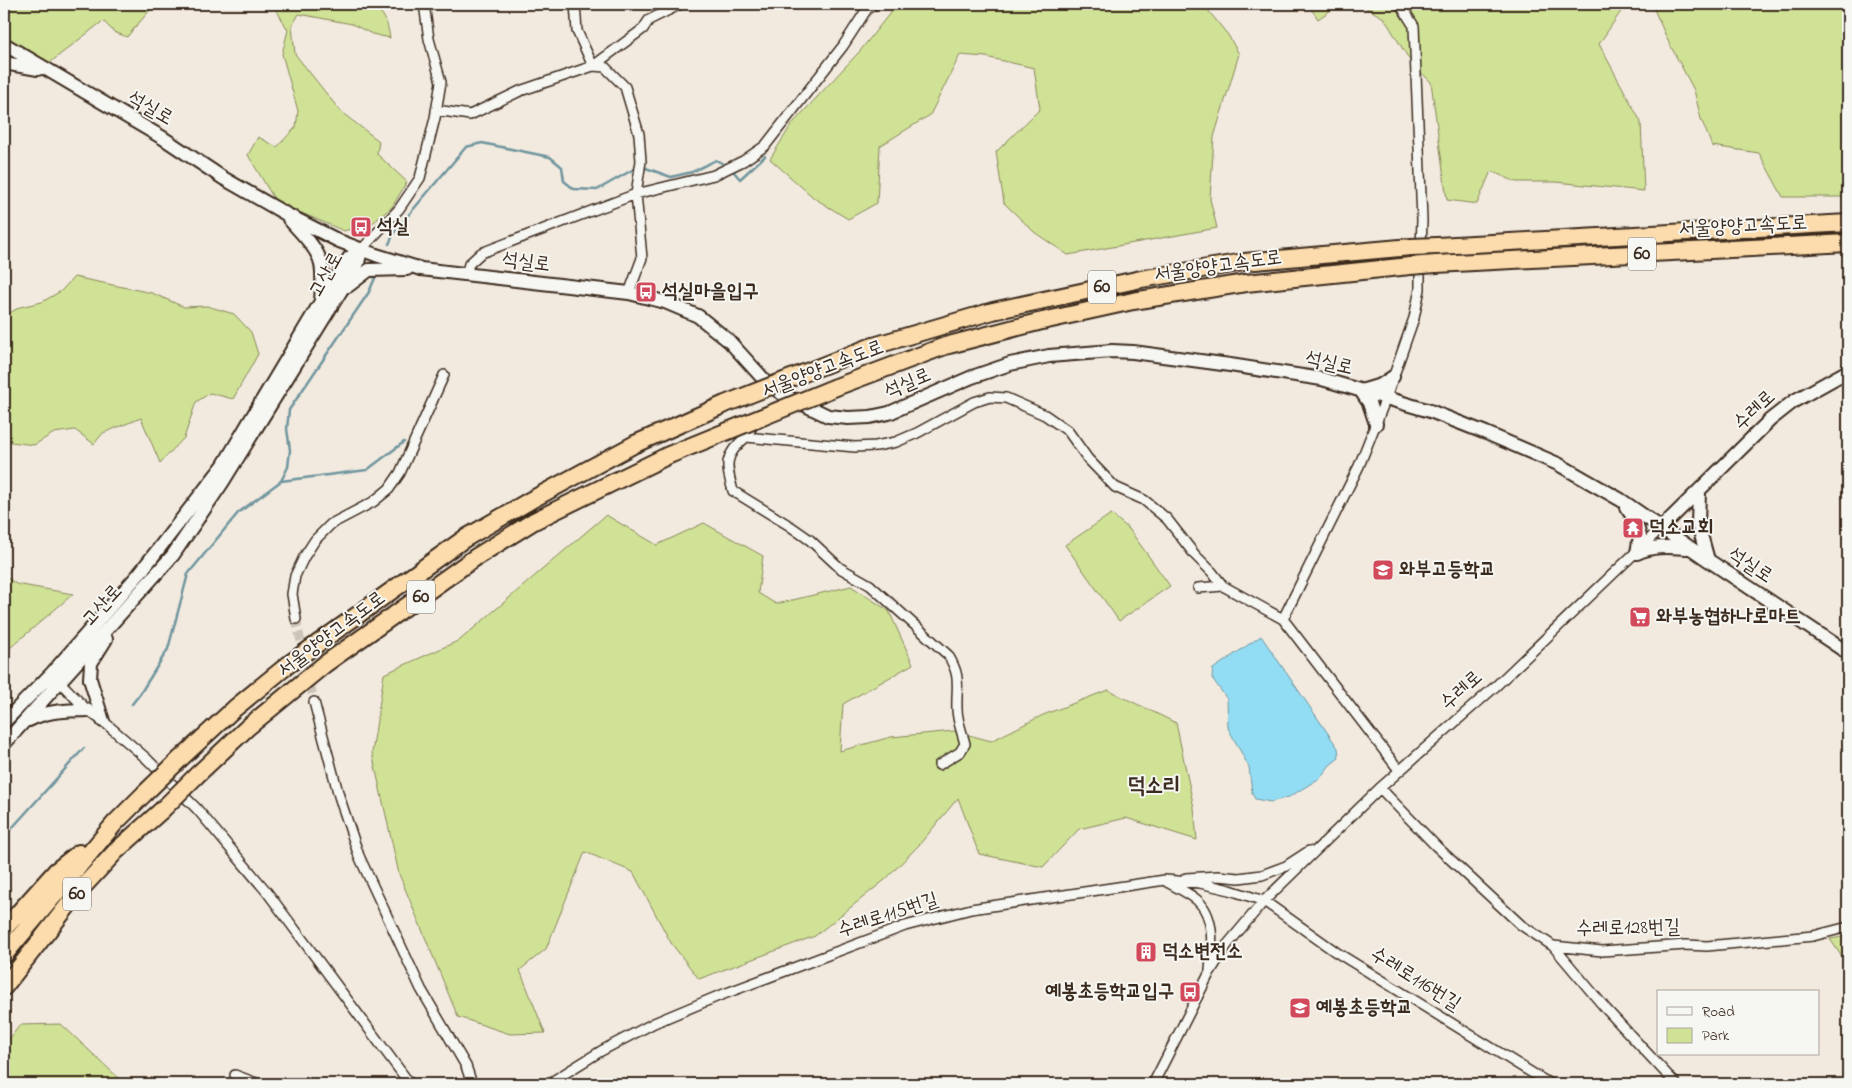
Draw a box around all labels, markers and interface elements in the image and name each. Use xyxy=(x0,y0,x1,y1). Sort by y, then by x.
street label: 석실로 xyxy=(122,84,178,134)
street label: 서울양양고속도로 xyxy=(1678,209,1808,245)
place label: 석실 xyxy=(376,213,410,242)
bus stop icon: 석실 xyxy=(349,215,373,239)
road number: 60 xyxy=(1628,238,1656,270)
street label: 서울양양고속도로 xyxy=(1152,244,1284,290)
street label: 석실로 xyxy=(500,246,552,280)
street label: 고산로 xyxy=(303,247,351,303)
road number: 60 xyxy=(1088,270,1116,304)
place label: 석실마을입구 xyxy=(661,278,759,307)
bus stop icon: 석실마을입구 xyxy=(634,280,658,304)
street label: 서울양양고속도로 xyxy=(758,333,888,407)
street label: 석실로 xyxy=(1302,344,1356,384)
street label: 석실로 xyxy=(880,361,936,407)
street label: 수레로 xyxy=(1727,384,1783,438)
place label: 덕소교회 xyxy=(1649,514,1713,543)
temple icon: 덕소교회 xyxy=(1621,516,1645,540)
street label: 석실로 xyxy=(1722,541,1778,591)
place label: 와부고등학교 xyxy=(1399,556,1496,585)
school or university icon: 와부고등학교 xyxy=(1371,558,1395,582)
street label: 고산로 xyxy=(76,578,130,634)
road number: 60 xyxy=(407,580,435,614)
street label: 서울양양고속도로 xyxy=(272,585,392,685)
place label: 와부농협하나로마트 xyxy=(1656,603,1801,632)
supermarket icon: 와부농협하나로마트 xyxy=(1628,605,1652,629)
street label: 수레로 xyxy=(1434,664,1490,718)
district label: 덕소리 xyxy=(1127,771,1181,803)
road number: 60 xyxy=(63,878,91,911)
street label: 수레로115번길 xyxy=(834,886,942,946)
street label: 수레로128번길 xyxy=(1576,914,1680,944)
place label: 덕소변전소 xyxy=(1162,938,1242,967)
building icon: 덕소변전소 xyxy=(1134,940,1158,964)
street label: 수레로116번길 xyxy=(1364,941,1466,1019)
place label: 예봉초등학교입구 xyxy=(1045,978,1174,1007)
bus stop icon: 예봉초등학교입구 xyxy=(1178,980,1202,1004)
legend xyxy=(1657,990,1820,1056)
place label: 예봉초등학교 xyxy=(1316,994,1413,1023)
school or university icon: 예봉초등학교 xyxy=(1288,996,1312,1020)
text: Road xyxy=(1702,1001,1735,1023)
text: Park xyxy=(1702,1025,1730,1047)

